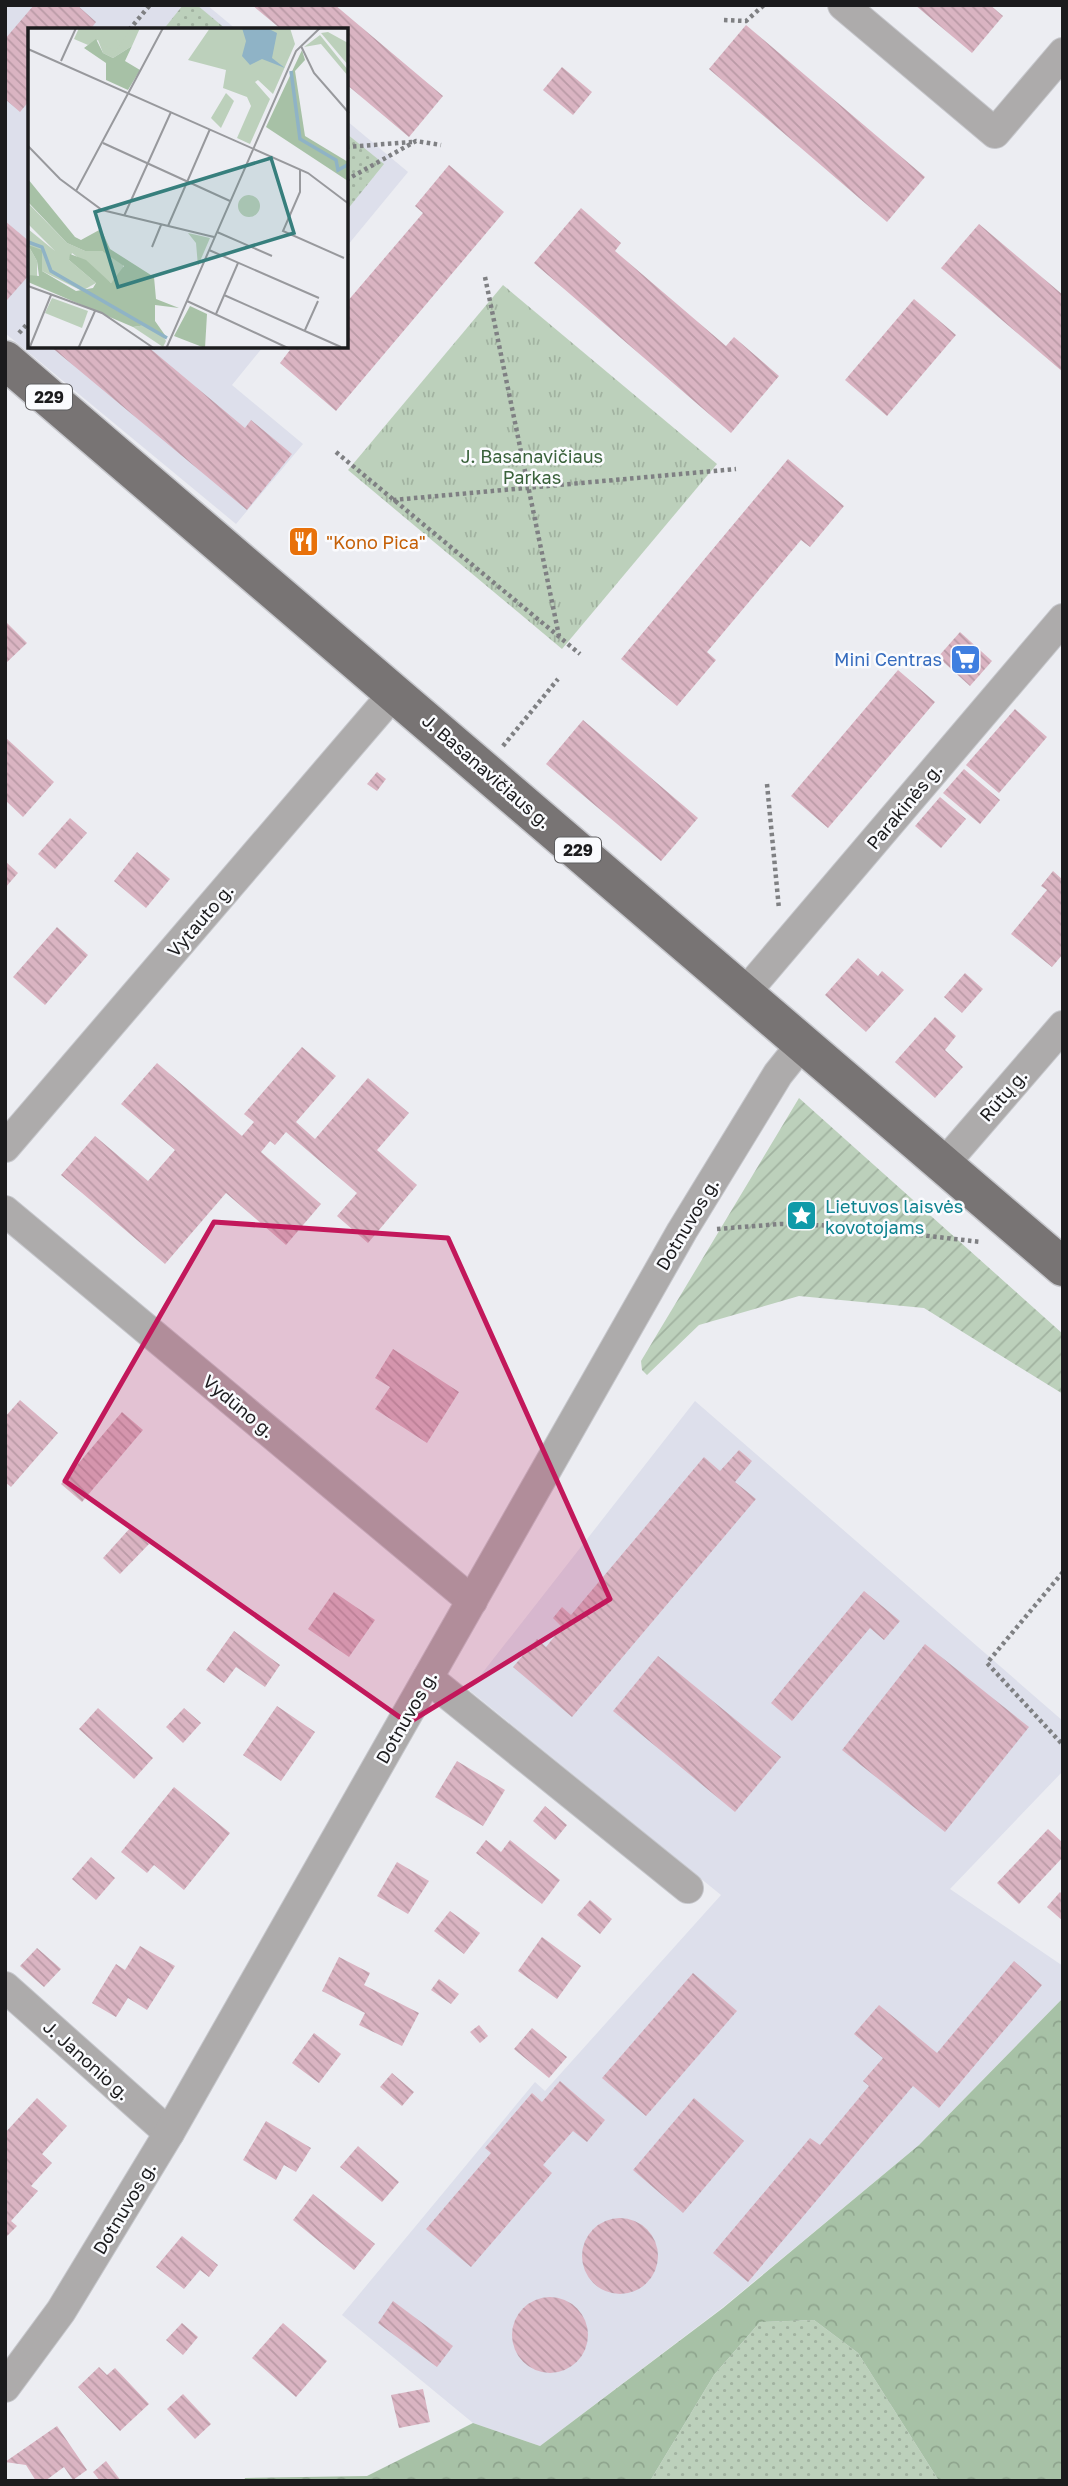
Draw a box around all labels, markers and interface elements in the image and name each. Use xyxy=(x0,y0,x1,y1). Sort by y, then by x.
inset map xyxy=(28,28,348,348)
road number: 229 xyxy=(26,384,72,410)
park label: J. Basanavičiaus Parkas xyxy=(461,445,603,488)
restaurant icon: "Kono Pica" xyxy=(286,525,320,559)
place label: "Kono Pica" xyxy=(326,531,426,553)
supermarket icon: Mini Centras xyxy=(948,642,982,676)
place label: Mini Centras xyxy=(834,648,942,670)
street label: J. Basanavičiaus g. xyxy=(418,709,556,833)
street label: Parakinės g. xyxy=(862,758,946,854)
road number: 229 xyxy=(555,838,601,862)
street label: Vytauto g. xyxy=(162,879,238,961)
street label: Rūtų g. xyxy=(974,1064,1032,1126)
street label: Dotnuvos g. xyxy=(651,1174,723,1274)
place label: Lietuvos laisvės kovotojams xyxy=(825,1195,963,1238)
place icon: Lietuvos laisvės kovotojams xyxy=(785,1199,819,1233)
street label: Vydūno g. xyxy=(199,1370,279,1442)
street label: Dotnuvos g. xyxy=(371,1667,441,1767)
street label: J. Janonio g. xyxy=(39,2015,135,2105)
street label: Dotnuvos g. xyxy=(88,2158,160,2258)

